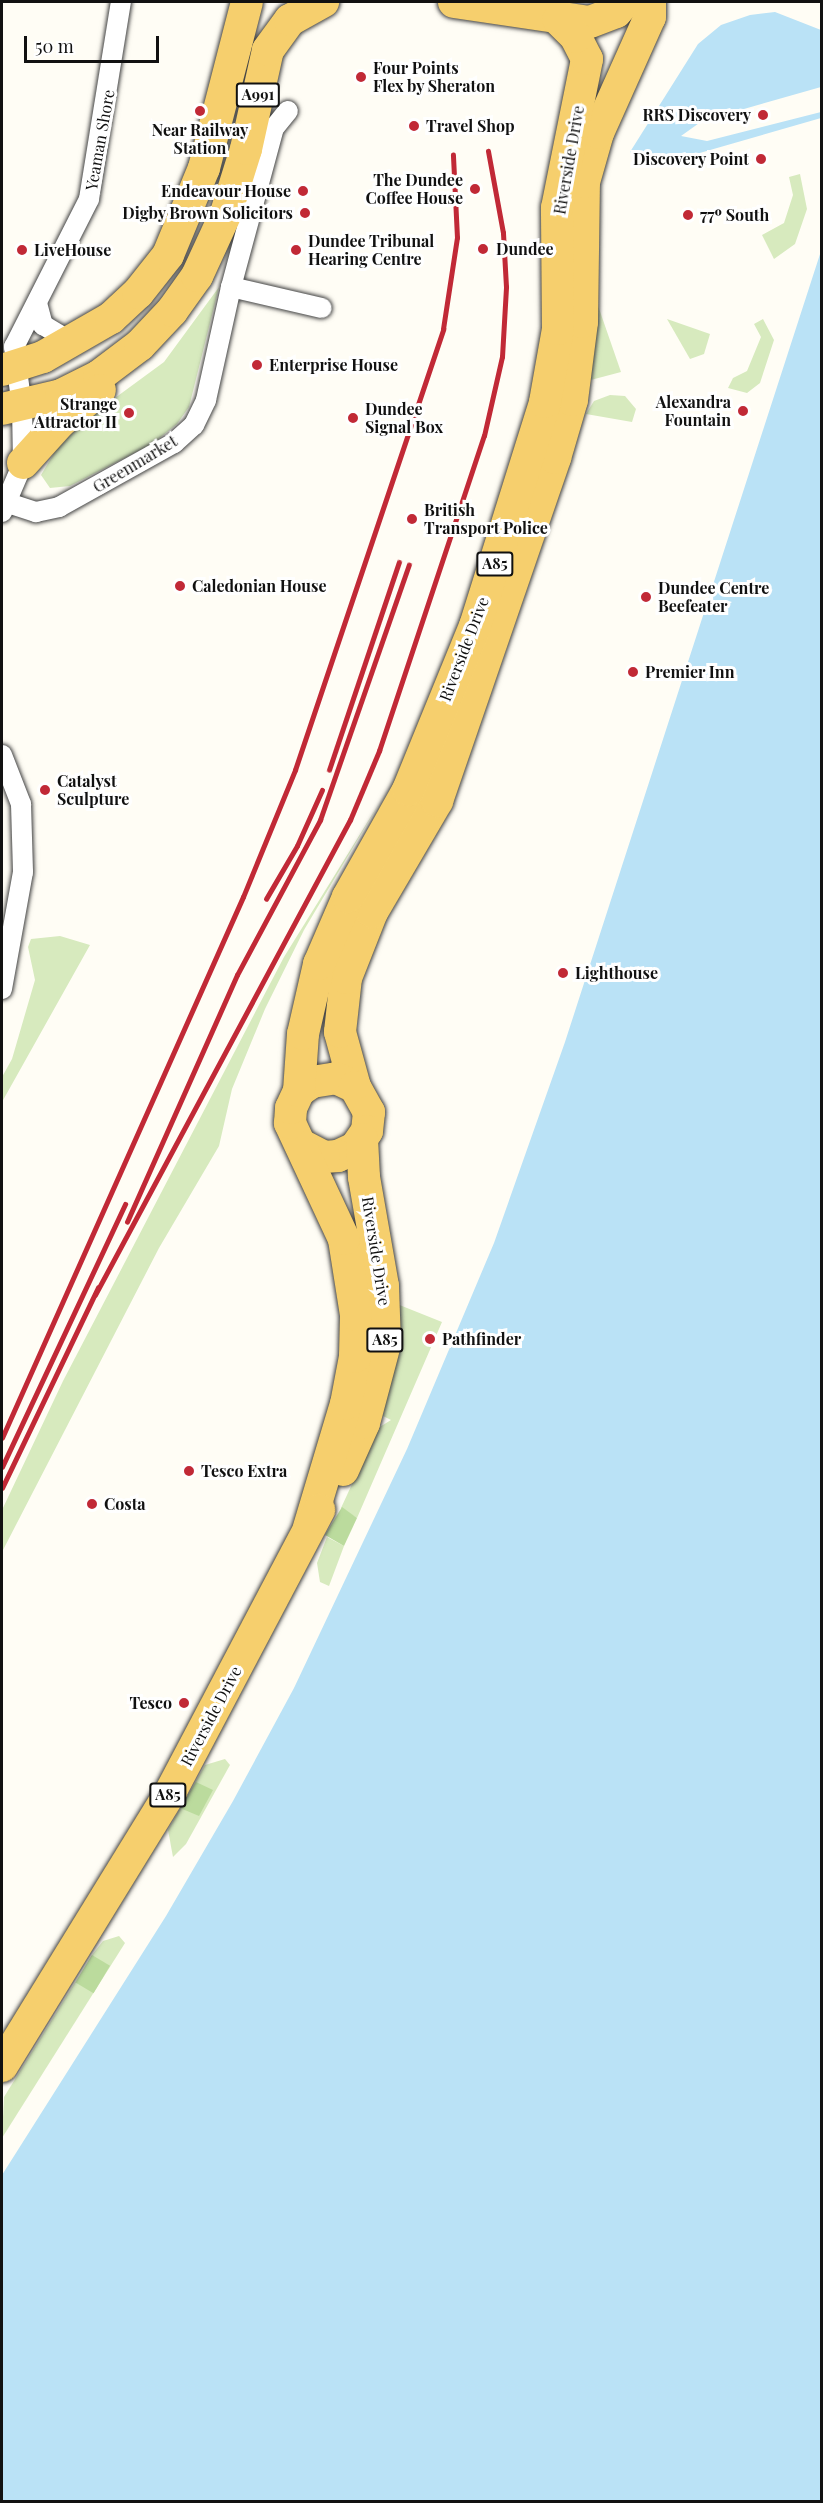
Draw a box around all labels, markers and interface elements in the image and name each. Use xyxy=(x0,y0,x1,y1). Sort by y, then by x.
scale bar xyxy=(27,24,162,62)
text: 50 m xyxy=(35,34,74,58)
place label: Four Points Flex by Sheraton xyxy=(373,58,496,96)
marker: Four Points Flex by Sheraton xyxy=(354,70,368,84)
road number: A991 xyxy=(236,83,280,107)
street label: Yeaman Shore xyxy=(82,88,118,192)
marker: Near Railway Station xyxy=(193,104,207,118)
street label: Riverside Drive xyxy=(550,104,588,216)
place label: RRS Discovery xyxy=(643,105,751,125)
marker: RRS Discovery xyxy=(756,108,770,122)
place label: Travel Shop xyxy=(426,116,515,136)
marker: Travel Shop xyxy=(407,119,421,133)
place label: Near Railway Station xyxy=(151,120,249,158)
place label: Discovery Point xyxy=(632,149,749,169)
marker: Discovery Point xyxy=(754,152,768,166)
place label: The Dundee Coffee House xyxy=(366,170,463,208)
place label: Endeavour House xyxy=(161,181,291,201)
marker: The Dundee Coffee House xyxy=(468,182,482,196)
marker: Endeavour House xyxy=(296,184,310,198)
place label: Digby Brown Solicitors xyxy=(122,203,293,223)
place label: 77º South xyxy=(700,205,769,225)
marker: Digby Brown Solicitors xyxy=(298,206,312,220)
marker: 77º South xyxy=(681,208,695,222)
place label: Dundee Tribunal Hearing Centre xyxy=(308,231,435,269)
place label: Dundee xyxy=(496,239,554,259)
place label: LiveHouse xyxy=(34,240,111,260)
marker: Dundee xyxy=(474,240,492,258)
marker: LiveHouse xyxy=(15,243,29,257)
marker: Dundee Tribunal Hearing Centre xyxy=(289,243,303,257)
place label: Enterprise House xyxy=(269,355,398,375)
marker: Enterprise House xyxy=(250,358,264,372)
place label: Alexandra Fountain xyxy=(656,392,731,430)
place label: Strange Attractor II xyxy=(34,394,117,432)
place label: Dundee Signal Box xyxy=(365,399,443,437)
marker: Alexandra Fountain xyxy=(736,404,750,418)
marker: Strange Attractor II xyxy=(122,406,136,420)
marker: Dundee Signal Box xyxy=(346,411,360,425)
street label: Greenmarket xyxy=(89,431,181,497)
place label: British Transport Police xyxy=(424,500,548,538)
marker: British Transport Police xyxy=(405,512,419,526)
road number: A85 xyxy=(476,552,514,576)
place label: Caledonian House xyxy=(192,576,326,596)
place label: Dundee Centre Beefeater xyxy=(658,578,769,616)
marker: Caledonian House xyxy=(173,579,187,593)
marker: Dundee Centre Beefeater xyxy=(639,590,653,604)
street label: Riverside Drive xyxy=(435,594,493,704)
place label: Premier Inn xyxy=(645,662,735,682)
marker: Premier Inn xyxy=(626,665,640,679)
place label: Catalyst Sculpture xyxy=(57,771,129,809)
marker: Catalyst Sculpture xyxy=(38,783,52,797)
place label: Lighthouse xyxy=(575,963,658,983)
marker: Lighthouse xyxy=(556,966,570,980)
street label: Riverside Drive xyxy=(358,1195,394,1307)
road number: A85 xyxy=(366,1328,404,1352)
place label: Pathfinder xyxy=(442,1329,521,1349)
marker: Pathfinder xyxy=(423,1332,437,1346)
place label: Tesco Extra xyxy=(201,1461,287,1481)
marker: Tesco Extra xyxy=(182,1464,196,1478)
place label: Costa xyxy=(104,1494,146,1514)
marker: Costa xyxy=(85,1497,99,1511)
street label: Riverside Drive xyxy=(177,1663,245,1769)
place label: Tesco xyxy=(130,1693,172,1713)
marker: Tesco xyxy=(177,1696,191,1710)
road number: A85 xyxy=(148,1783,188,1807)

